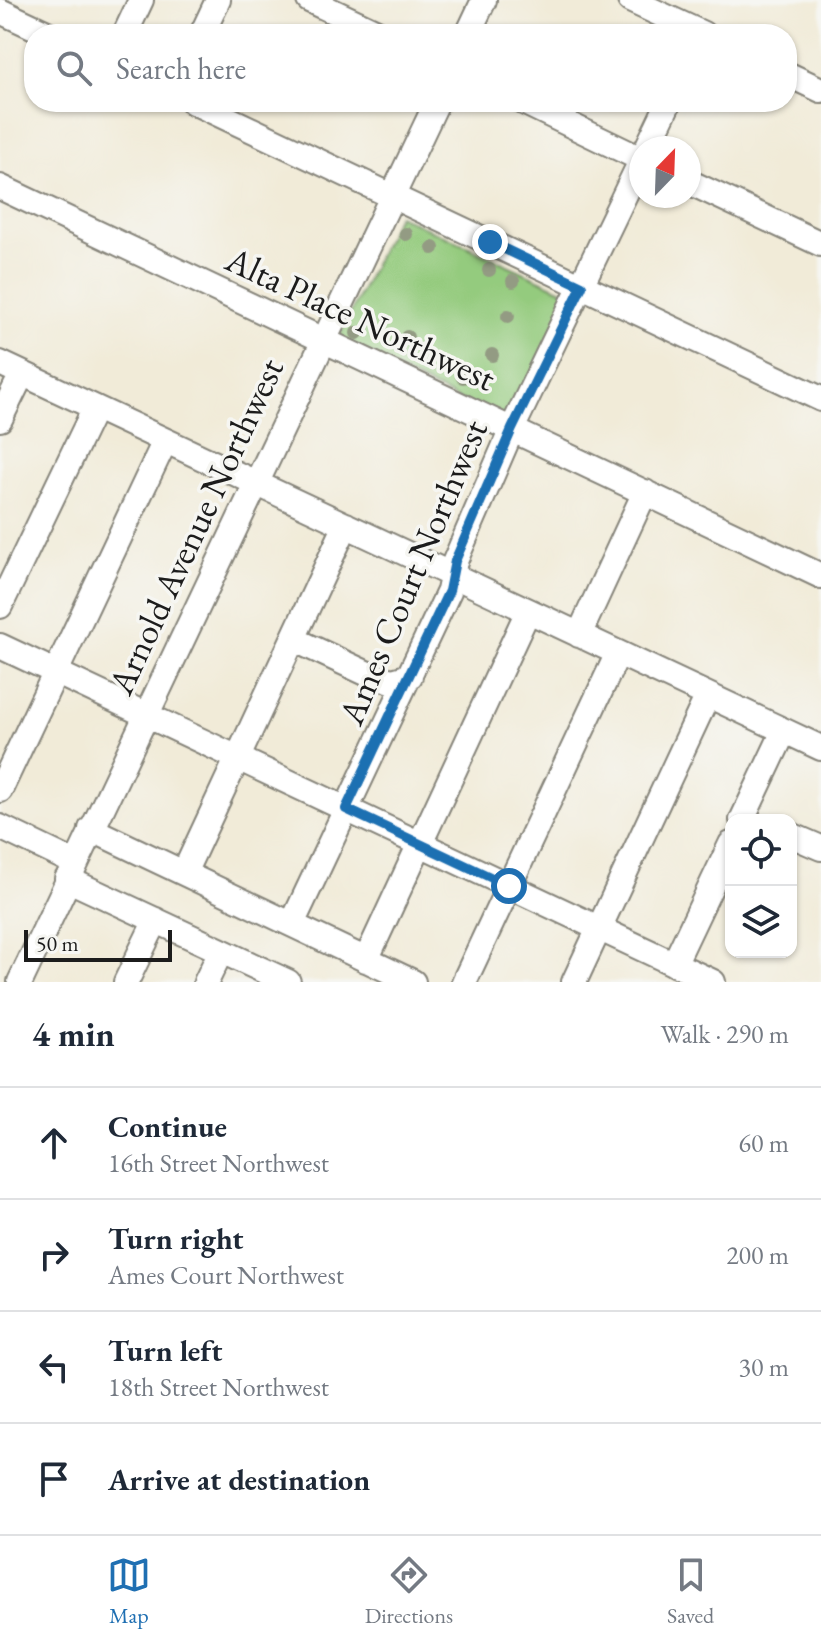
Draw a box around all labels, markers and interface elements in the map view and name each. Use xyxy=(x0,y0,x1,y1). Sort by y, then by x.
search box xyxy=(24,24,797,112)
icon: search xyxy=(52,46,96,90)
text: Search here xyxy=(116,49,246,88)
north arrow xyxy=(629,136,701,208)
route end xyxy=(472,224,508,260)
street label: Alta Place Northwest xyxy=(217,235,504,402)
street label: Arnold Avenue Northwest xyxy=(96,350,294,703)
street label: Ames Court Northwest xyxy=(327,412,498,733)
map controls xyxy=(725,814,797,958)
button: locate xyxy=(725,814,797,886)
route start xyxy=(491,868,527,904)
button: layers xyxy=(725,886,797,958)
scale bar xyxy=(24,926,172,962)
text: 50 m xyxy=(36,929,79,958)
text: 4 min xyxy=(32,1012,115,1056)
text: Walk · 290 m xyxy=(661,1017,789,1051)
text: Continue xyxy=(108,1107,227,1146)
icon: ahead xyxy=(32,1121,76,1165)
text: 60 m xyxy=(739,1126,789,1160)
text: 16th Street Northwest xyxy=(108,1146,329,1180)
text: Turn right xyxy=(108,1219,244,1258)
icon: right xyxy=(32,1233,76,1277)
text: 200 m xyxy=(726,1238,789,1272)
text: Ames Court Northwest xyxy=(108,1258,344,1292)
text: Turn left xyxy=(108,1331,222,1370)
icon: left xyxy=(32,1345,76,1389)
text: 30 m xyxy=(739,1350,789,1384)
text: 18th Street Northwest xyxy=(108,1370,329,1404)
icon: arrive xyxy=(32,1457,76,1501)
text: Arrive at destination xyxy=(108,1460,370,1499)
tab: Map xyxy=(107,1553,151,1630)
tab: Directions xyxy=(365,1553,453,1630)
tab: Saved xyxy=(667,1553,714,1630)

